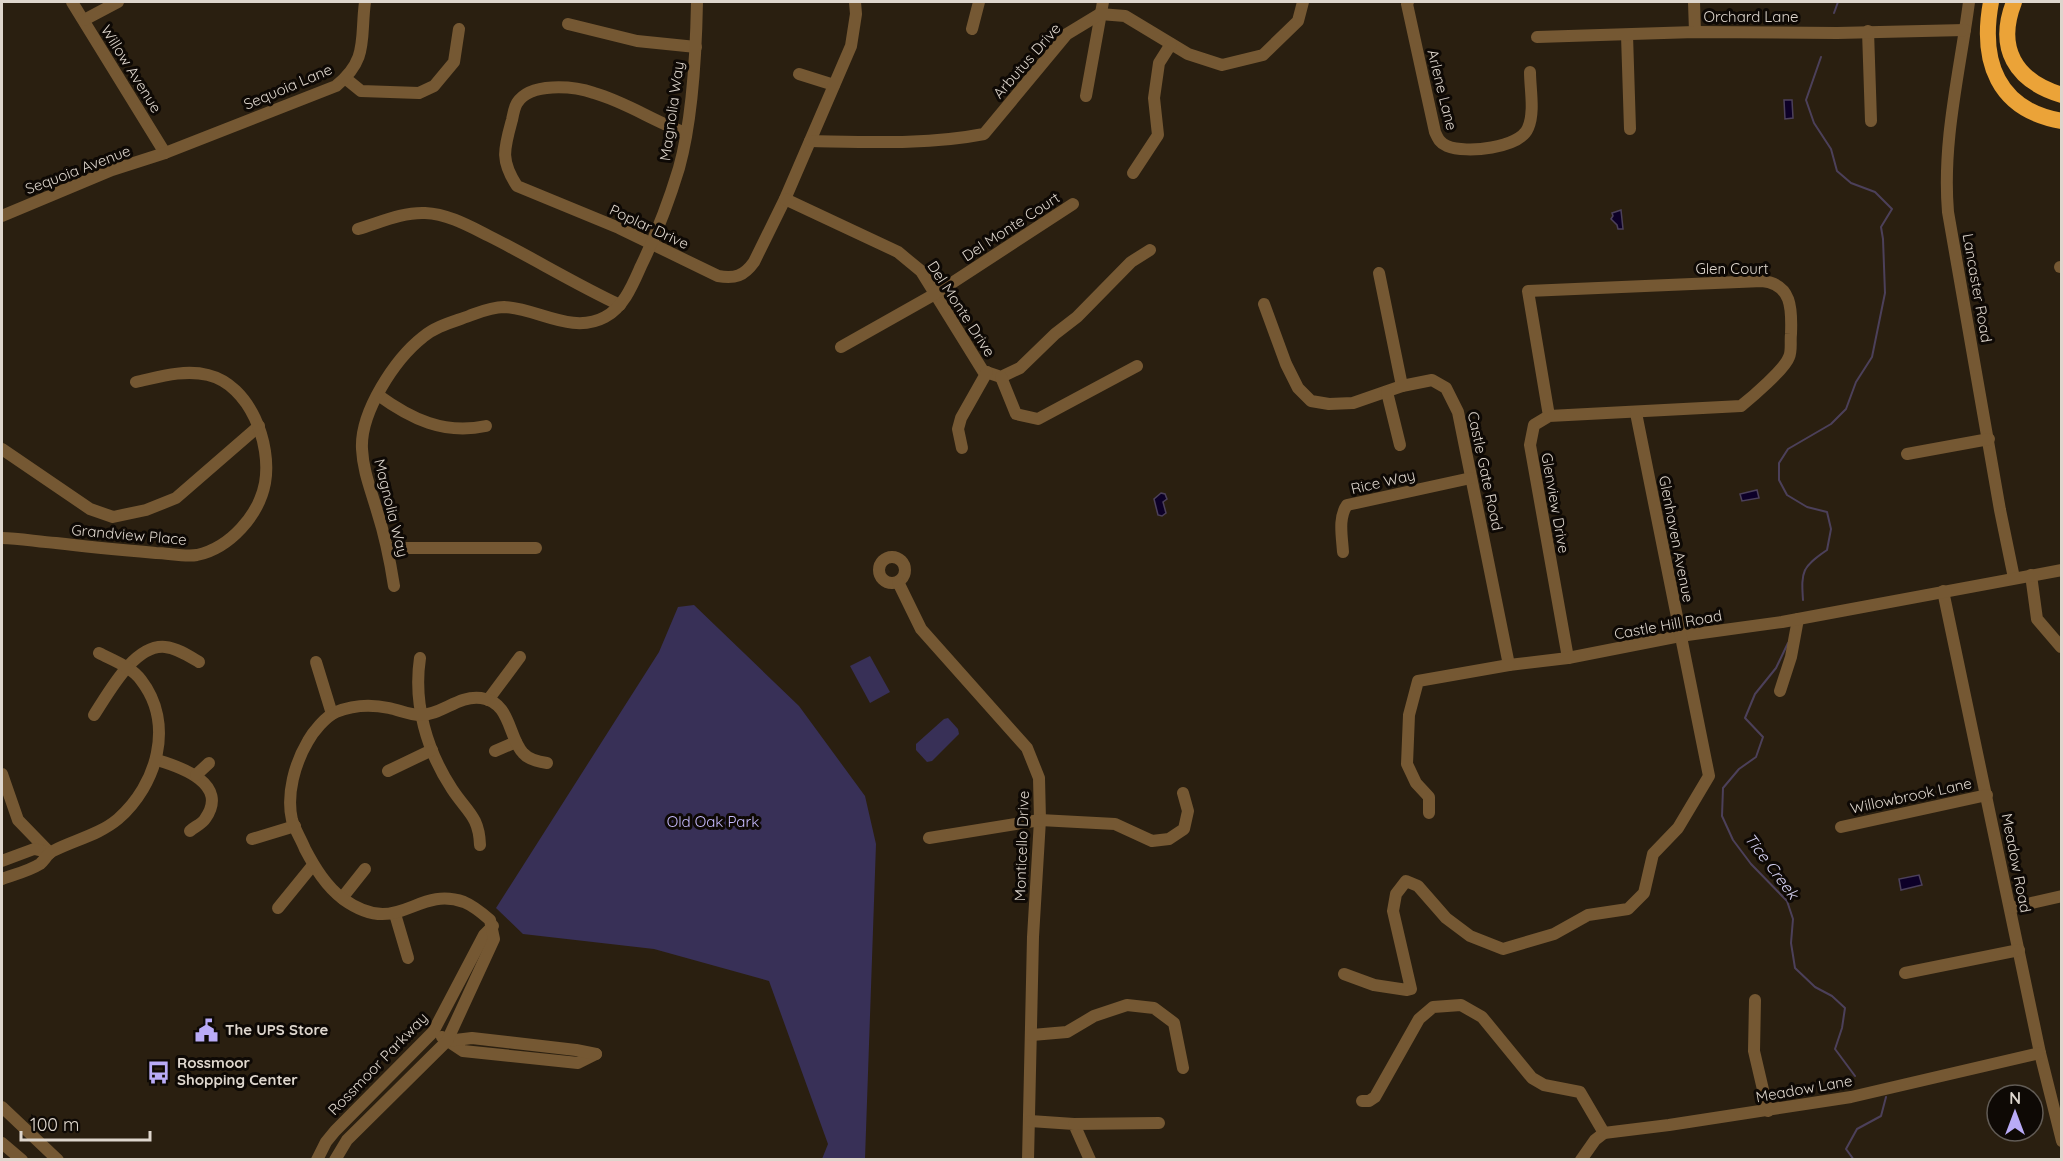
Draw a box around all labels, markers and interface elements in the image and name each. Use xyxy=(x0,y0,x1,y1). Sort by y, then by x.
street label: Orchard Lane xyxy=(1703,7,1799,26)
street label: Arbutus Drive xyxy=(989,19,1065,102)
street label: Willow Avenue xyxy=(97,21,166,116)
street label: Arlene Lane xyxy=(1423,47,1462,132)
street label: Sequoia Lane xyxy=(241,59,335,114)
street label: Magnolia Way xyxy=(655,60,688,162)
street label: Sequoia Avenue xyxy=(22,141,133,198)
street label: Del Monte Court xyxy=(958,188,1063,265)
street label: Poplar Drive xyxy=(606,200,692,253)
street label: Lancaster Road xyxy=(1959,232,1996,344)
street label: Del Monte Drive xyxy=(923,257,1000,360)
street label: Glen Court xyxy=(1695,259,1769,278)
street label: Castle Gate Road xyxy=(1464,410,1507,532)
street label: Glenview Drive xyxy=(1537,451,1574,555)
street label: Magnolia Way xyxy=(370,457,413,559)
street label: Rice Way xyxy=(1349,465,1417,498)
street label: Glenhaven Avenue xyxy=(1655,474,1698,604)
street label: Grandview Place xyxy=(71,520,187,549)
street label: Castle Hill Road xyxy=(1613,606,1723,643)
street label: Willowbrook Lane xyxy=(1848,773,1973,818)
street label: Monticello Drive xyxy=(1010,790,1033,902)
park label: Old Oak Park xyxy=(667,812,759,831)
street label: Meadow Road xyxy=(1998,812,2035,914)
water label: Tice Creek xyxy=(1741,829,1804,904)
street label: Rossmoor Parkway xyxy=(324,1008,432,1119)
public building icon: The UPS Store xyxy=(194,1017,220,1043)
place label: The UPS Store xyxy=(225,1020,329,1039)
place label: Rossmoor Shopping Center xyxy=(177,1053,298,1089)
bus stop icon: Rossmoor Shopping Center xyxy=(146,1059,172,1085)
street label: Meadow Lane xyxy=(1754,1071,1854,1106)
north arrow xyxy=(1985,1083,2045,1143)
text: N xyxy=(2009,1088,2021,1108)
scale bar xyxy=(21,1104,150,1142)
text: 100 m xyxy=(30,1113,79,1136)

